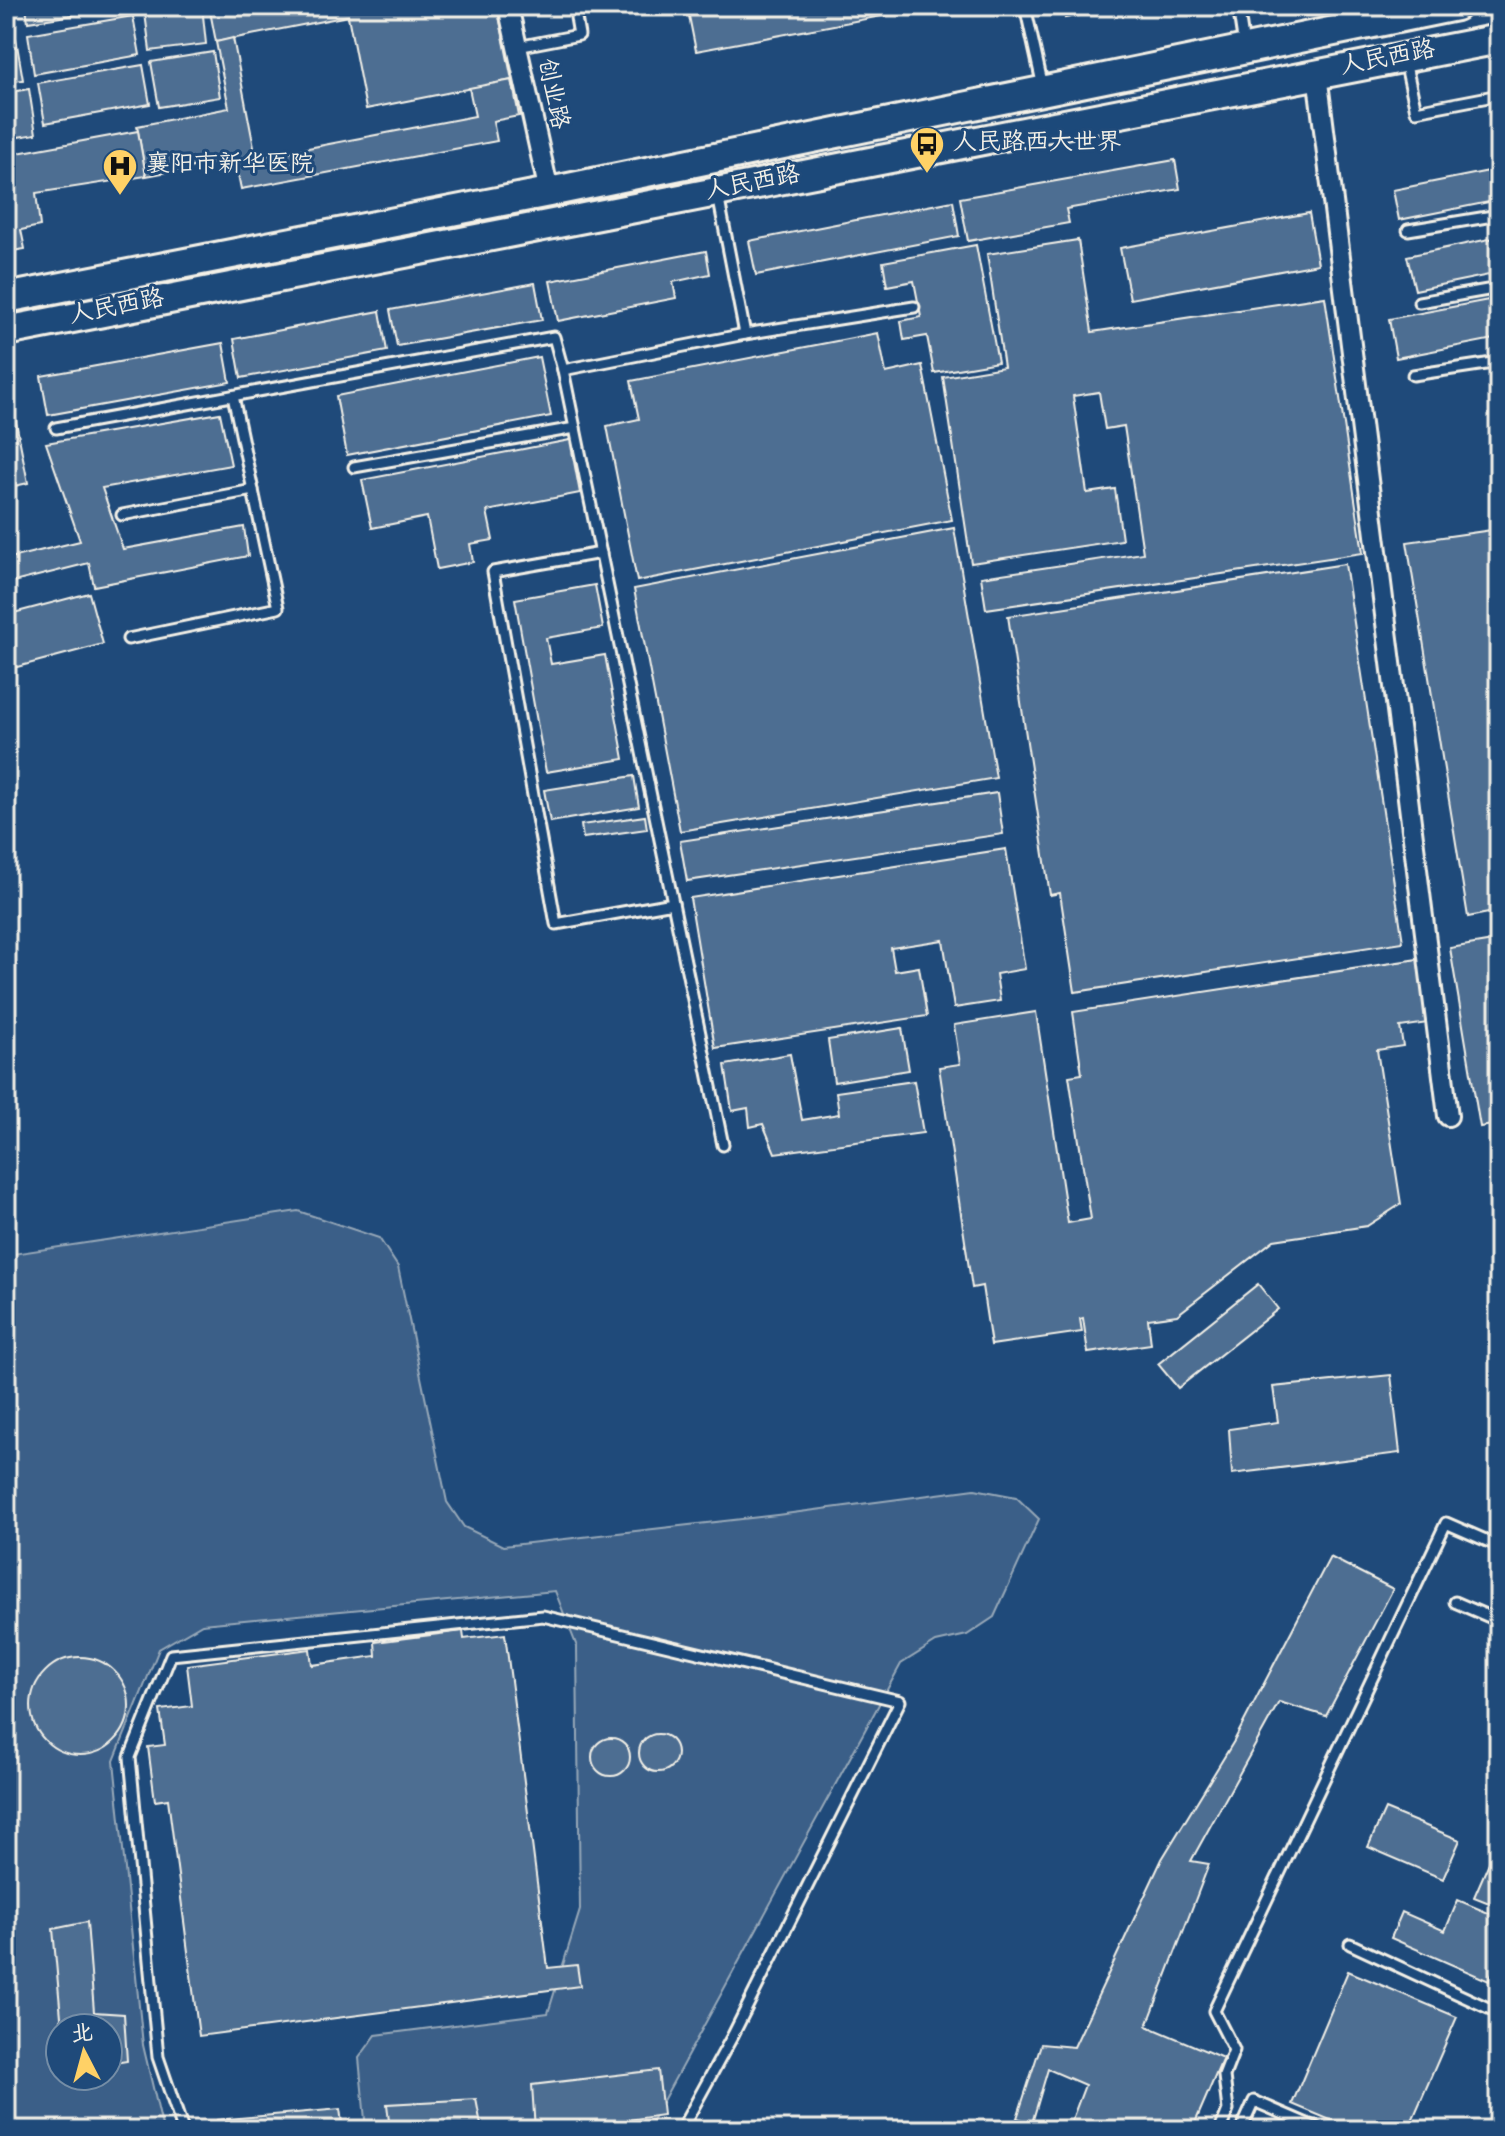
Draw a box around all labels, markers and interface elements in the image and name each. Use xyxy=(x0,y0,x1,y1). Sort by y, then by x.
street label: 人民西路 xyxy=(1338,35,1438,83)
street label: 创业路 xyxy=(529,55,575,132)
bus stop icon: 人民路西大世界 xyxy=(908,125,946,175)
place label: 人民路西大世界 xyxy=(953,128,1121,159)
hospital icon: 襄阳市新华医院 xyxy=(101,147,139,197)
place label: 襄阳市新华医院 xyxy=(146,151,314,181)
street label: 人民西路 xyxy=(703,160,803,208)
street label: 人民西路 xyxy=(67,284,167,332)
north arrow xyxy=(44,2012,124,2092)
text: 北 xyxy=(70,2022,95,2050)

